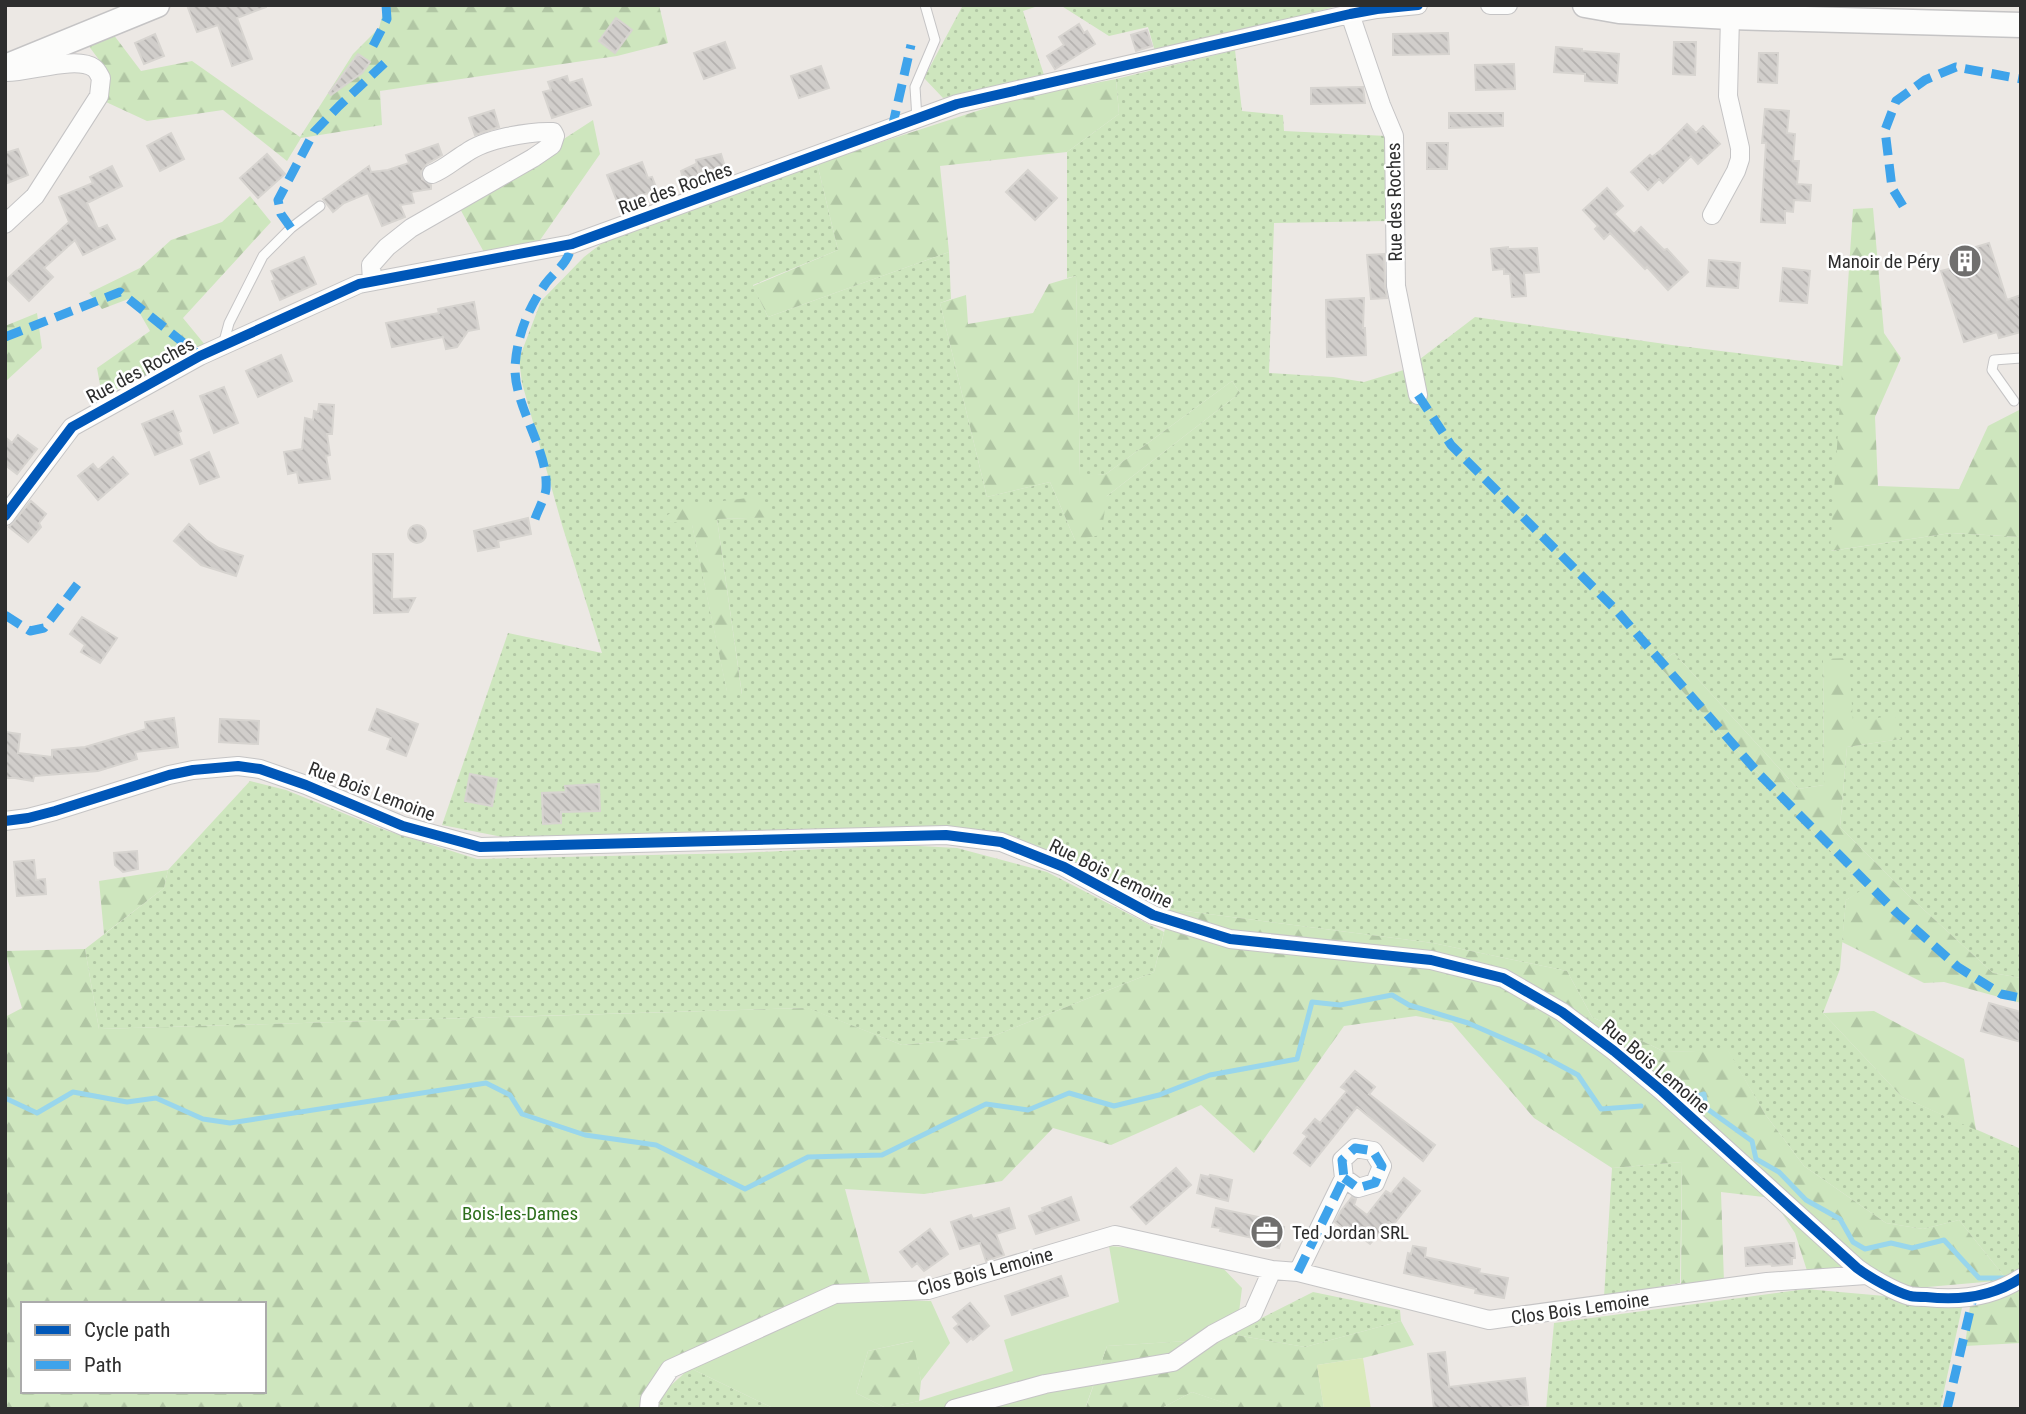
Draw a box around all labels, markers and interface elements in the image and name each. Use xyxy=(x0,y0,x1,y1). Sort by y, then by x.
street label: Rue des Roches xyxy=(1382,142,1407,262)
street label: Rue des Roches xyxy=(615,157,735,220)
building icon: Manoir de Péry xyxy=(1946,242,1984,280)
place label: Manoir de Péry xyxy=(1827,250,1940,273)
street label: Rue des Roches xyxy=(82,332,198,409)
street label: Rue Bois Lemoine xyxy=(305,757,439,826)
street label: Rue Bois Lemoine xyxy=(1045,834,1176,913)
street label: Rue Bois Lemoine xyxy=(1597,1014,1714,1118)
park label: Bois-les-Dames xyxy=(462,1202,578,1225)
office icon: Ted Jordan SRL xyxy=(1248,1213,1286,1251)
place label: Ted Jordan SRL xyxy=(1292,1221,1409,1244)
street label: Clos Bois Lemoine xyxy=(915,1242,1055,1301)
street label: Clos Bois Lemoine xyxy=(1510,1287,1651,1330)
legend xyxy=(21,1302,266,1393)
text: Cycle path xyxy=(84,1318,170,1342)
text: Path xyxy=(84,1353,122,1377)

